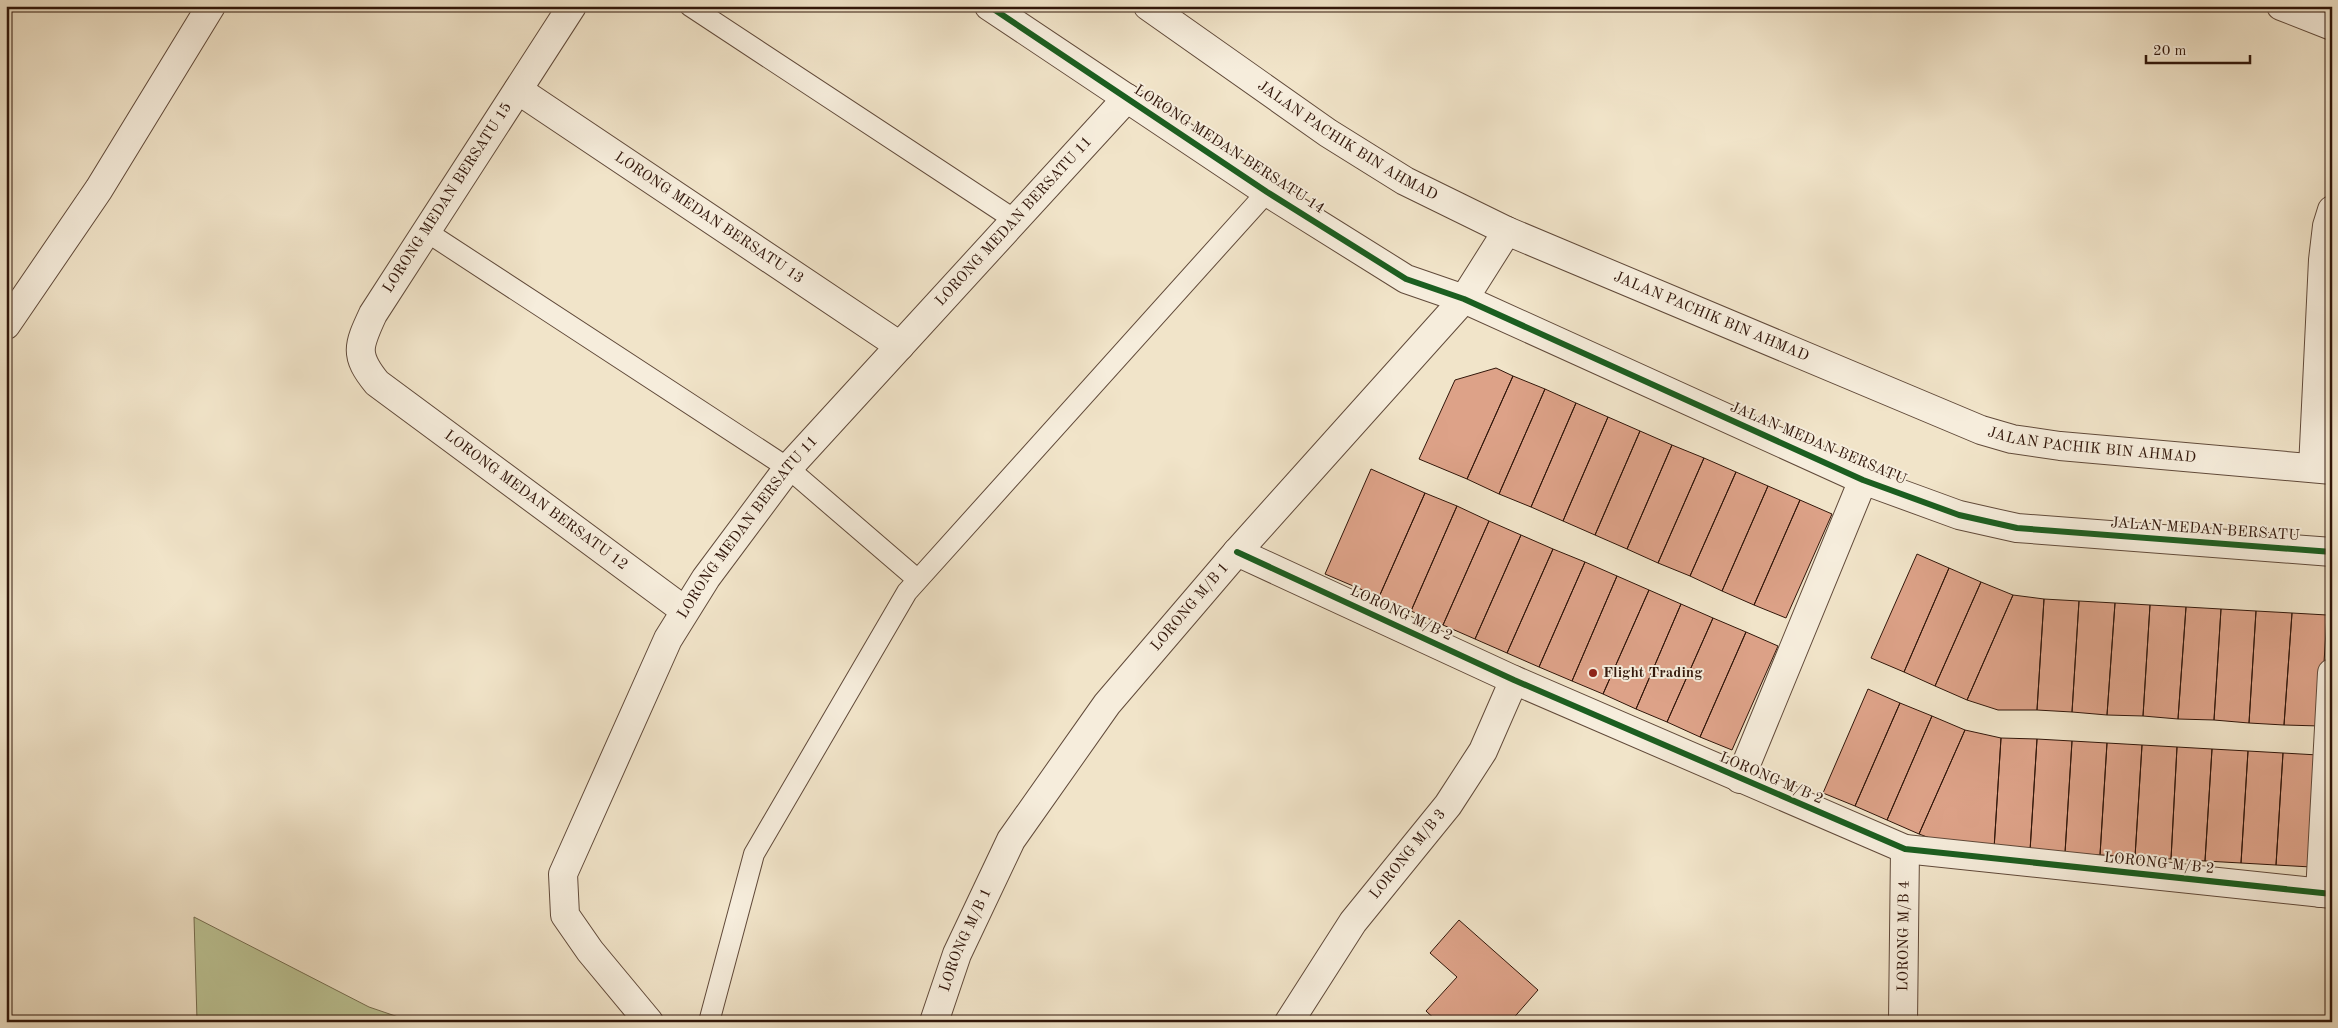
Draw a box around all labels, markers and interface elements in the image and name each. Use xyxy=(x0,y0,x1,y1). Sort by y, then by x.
scale bar xyxy=(2146,32,2249,64)
text: 20 m xyxy=(2153,44,2187,59)
street label: JALAN PACHIK BIN AHMAD xyxy=(1255,78,1440,203)
street label: LORONG MEDAN BERSATU 14 xyxy=(1131,83,1327,217)
street label: LORONG MEDAN BERSATU 15 xyxy=(381,100,515,296)
street label: LORONG MEDAN BERSATU 11 xyxy=(933,134,1095,309)
street label: LORONG MEDAN BERSATU 13 xyxy=(612,149,806,287)
street label: JALAN PACHIK BIN AHMAD xyxy=(1611,269,1811,364)
street label: JALAN MEDAN BERSATU xyxy=(1728,400,1908,488)
street label: JALAN PACHIK BIN AHMAD xyxy=(1986,425,2197,465)
street label: LORONG MEDAN BERSATU 12 xyxy=(441,428,630,573)
street label: LORONG MEDAN BERSATU 11 xyxy=(675,433,821,621)
street label: JALAN MEDAN BERSATU xyxy=(2110,516,2300,544)
street label: LORONG M/B 1 xyxy=(1148,560,1232,654)
street label: LORONG M/B 2 xyxy=(1348,584,1454,644)
place label: Flight Trading xyxy=(1603,666,1703,681)
marker: Flight Trading xyxy=(1587,667,1599,679)
street label: LORONG M/B 2 xyxy=(1717,750,1825,808)
street label: LORONG M/B 3 xyxy=(1367,806,1449,902)
street label: LORONG M/B 2 xyxy=(2103,851,2215,877)
street label: LORONG M/B 4 xyxy=(1896,880,1912,992)
street label: LORONG M/B 1 xyxy=(937,886,994,994)

